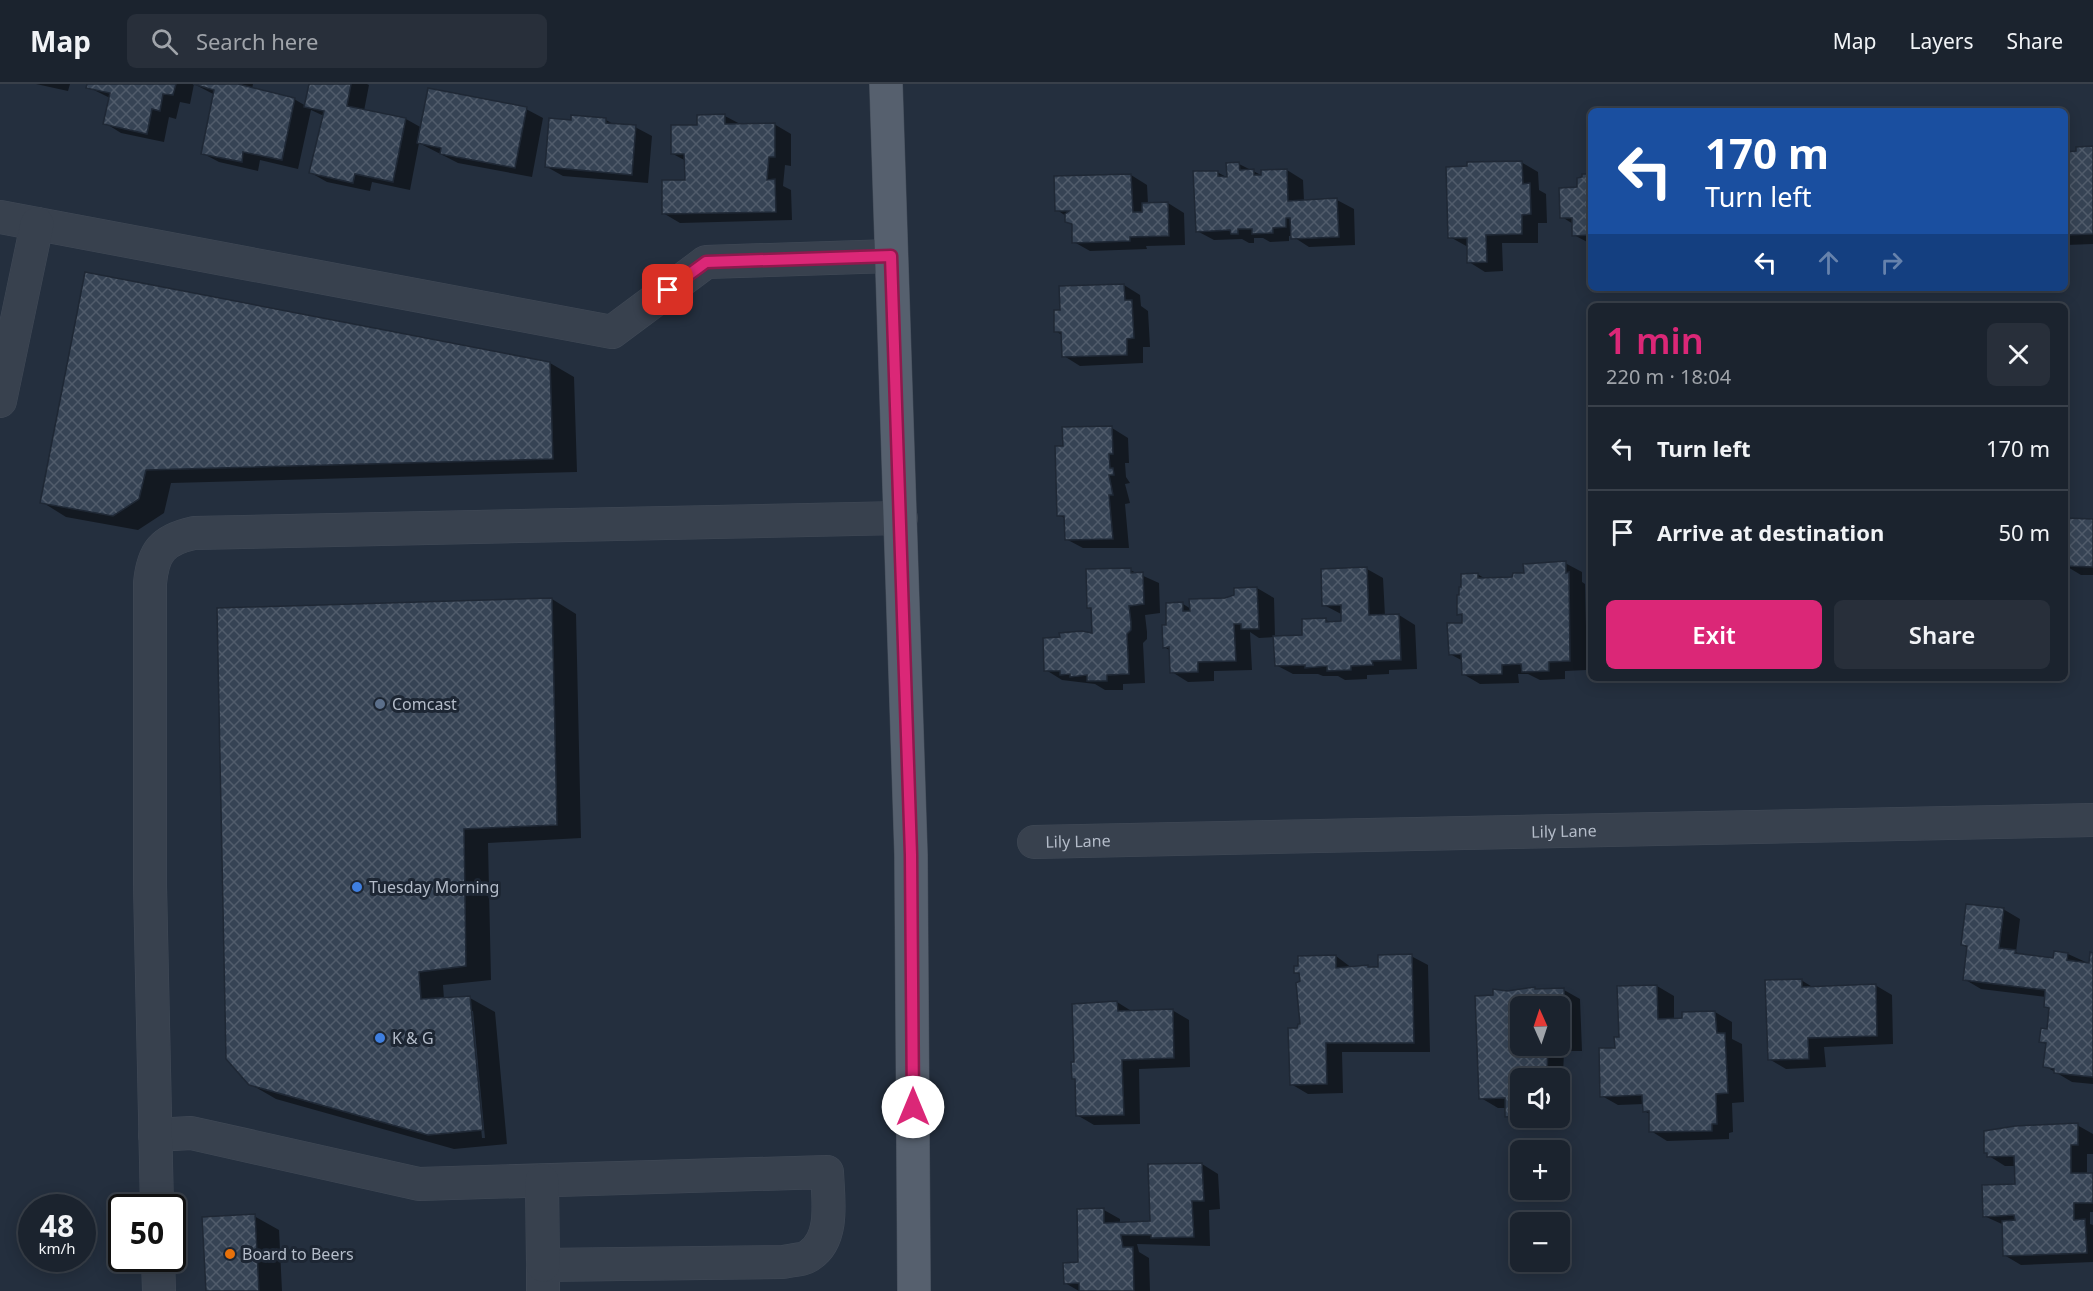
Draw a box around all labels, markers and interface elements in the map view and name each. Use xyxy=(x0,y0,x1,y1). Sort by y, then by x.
search box xyxy=(127,14,547,68)
text: Map xyxy=(30,22,91,60)
icon: search xyxy=(148,25,181,58)
text: Search here xyxy=(196,26,318,56)
text: Map xyxy=(1833,27,1877,55)
text: Layers xyxy=(1910,27,1974,55)
text: Share xyxy=(2007,27,2063,55)
text: 170 m xyxy=(1705,124,1829,181)
icon: left xyxy=(1606,132,1684,210)
text: Turn left xyxy=(1705,178,1811,215)
icon: left xyxy=(1749,246,1782,279)
icon: ahead xyxy=(1812,246,1845,279)
icon: right xyxy=(1875,246,1908,279)
pin xyxy=(642,264,693,315)
icon: arrive xyxy=(651,273,684,306)
text: 1 min xyxy=(1606,316,1704,365)
button: close xyxy=(1987,323,2050,386)
text: 220 m · 18:04 xyxy=(1606,363,1731,390)
icon: left xyxy=(1606,432,1639,465)
text: Turn left xyxy=(1657,433,1751,463)
text: 170 m xyxy=(1986,433,2050,463)
icon: arrive xyxy=(1606,516,1639,549)
text: Arrive at destination xyxy=(1657,517,1884,547)
text: 50 m xyxy=(1999,517,2050,547)
button: Exit xyxy=(1606,600,1822,669)
button: Share xyxy=(1834,600,2050,669)
place label: Comcast xyxy=(392,693,457,715)
marker: Comcast xyxy=(373,697,387,711)
street label: Lily Lane xyxy=(1531,819,1597,843)
street label: Lily Lane xyxy=(1045,829,1111,853)
place label: Tuesday Morning xyxy=(369,876,499,898)
marker: Tuesday Morning xyxy=(350,880,364,894)
north arrow xyxy=(1510,996,1570,1056)
map controls xyxy=(1510,996,1570,1272)
place label: K & G xyxy=(392,1027,434,1049)
marker: K & G xyxy=(373,1031,387,1045)
button: sound xyxy=(1510,1068,1570,1128)
position arrow xyxy=(881,1075,945,1139)
button: + xyxy=(1510,1140,1570,1200)
speed limit sign: 50 xyxy=(108,1194,186,1272)
text: 48 xyxy=(40,1205,74,1246)
button: − xyxy=(1510,1212,1570,1272)
text: km/h xyxy=(39,1238,75,1258)
place label: Board to Beers xyxy=(242,1243,354,1265)
marker: Board to Beers xyxy=(223,1247,237,1261)

